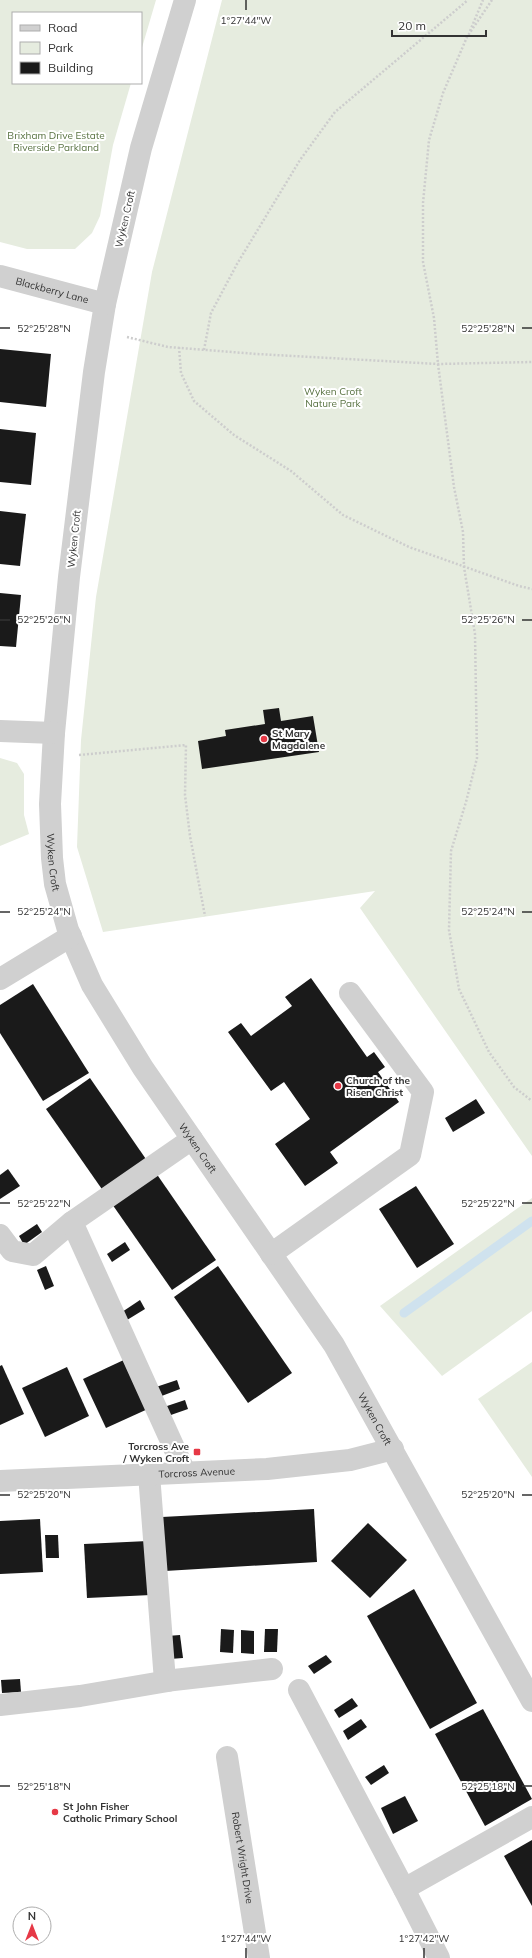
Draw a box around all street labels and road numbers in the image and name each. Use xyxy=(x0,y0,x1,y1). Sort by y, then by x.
street label: Wyken Croft xyxy=(112,189,138,249)
street label: Blackberry Lane xyxy=(14,274,90,306)
street label: Wyken Croft xyxy=(65,509,84,568)
street label: Wyken Croft xyxy=(45,833,63,893)
street label: Wyken Croft xyxy=(176,1120,220,1176)
street label: Wyken Croft xyxy=(355,1390,395,1448)
street label: Torcross Avenue xyxy=(158,1464,235,1480)
street label: Robert Wright Drive xyxy=(229,1811,257,1905)

